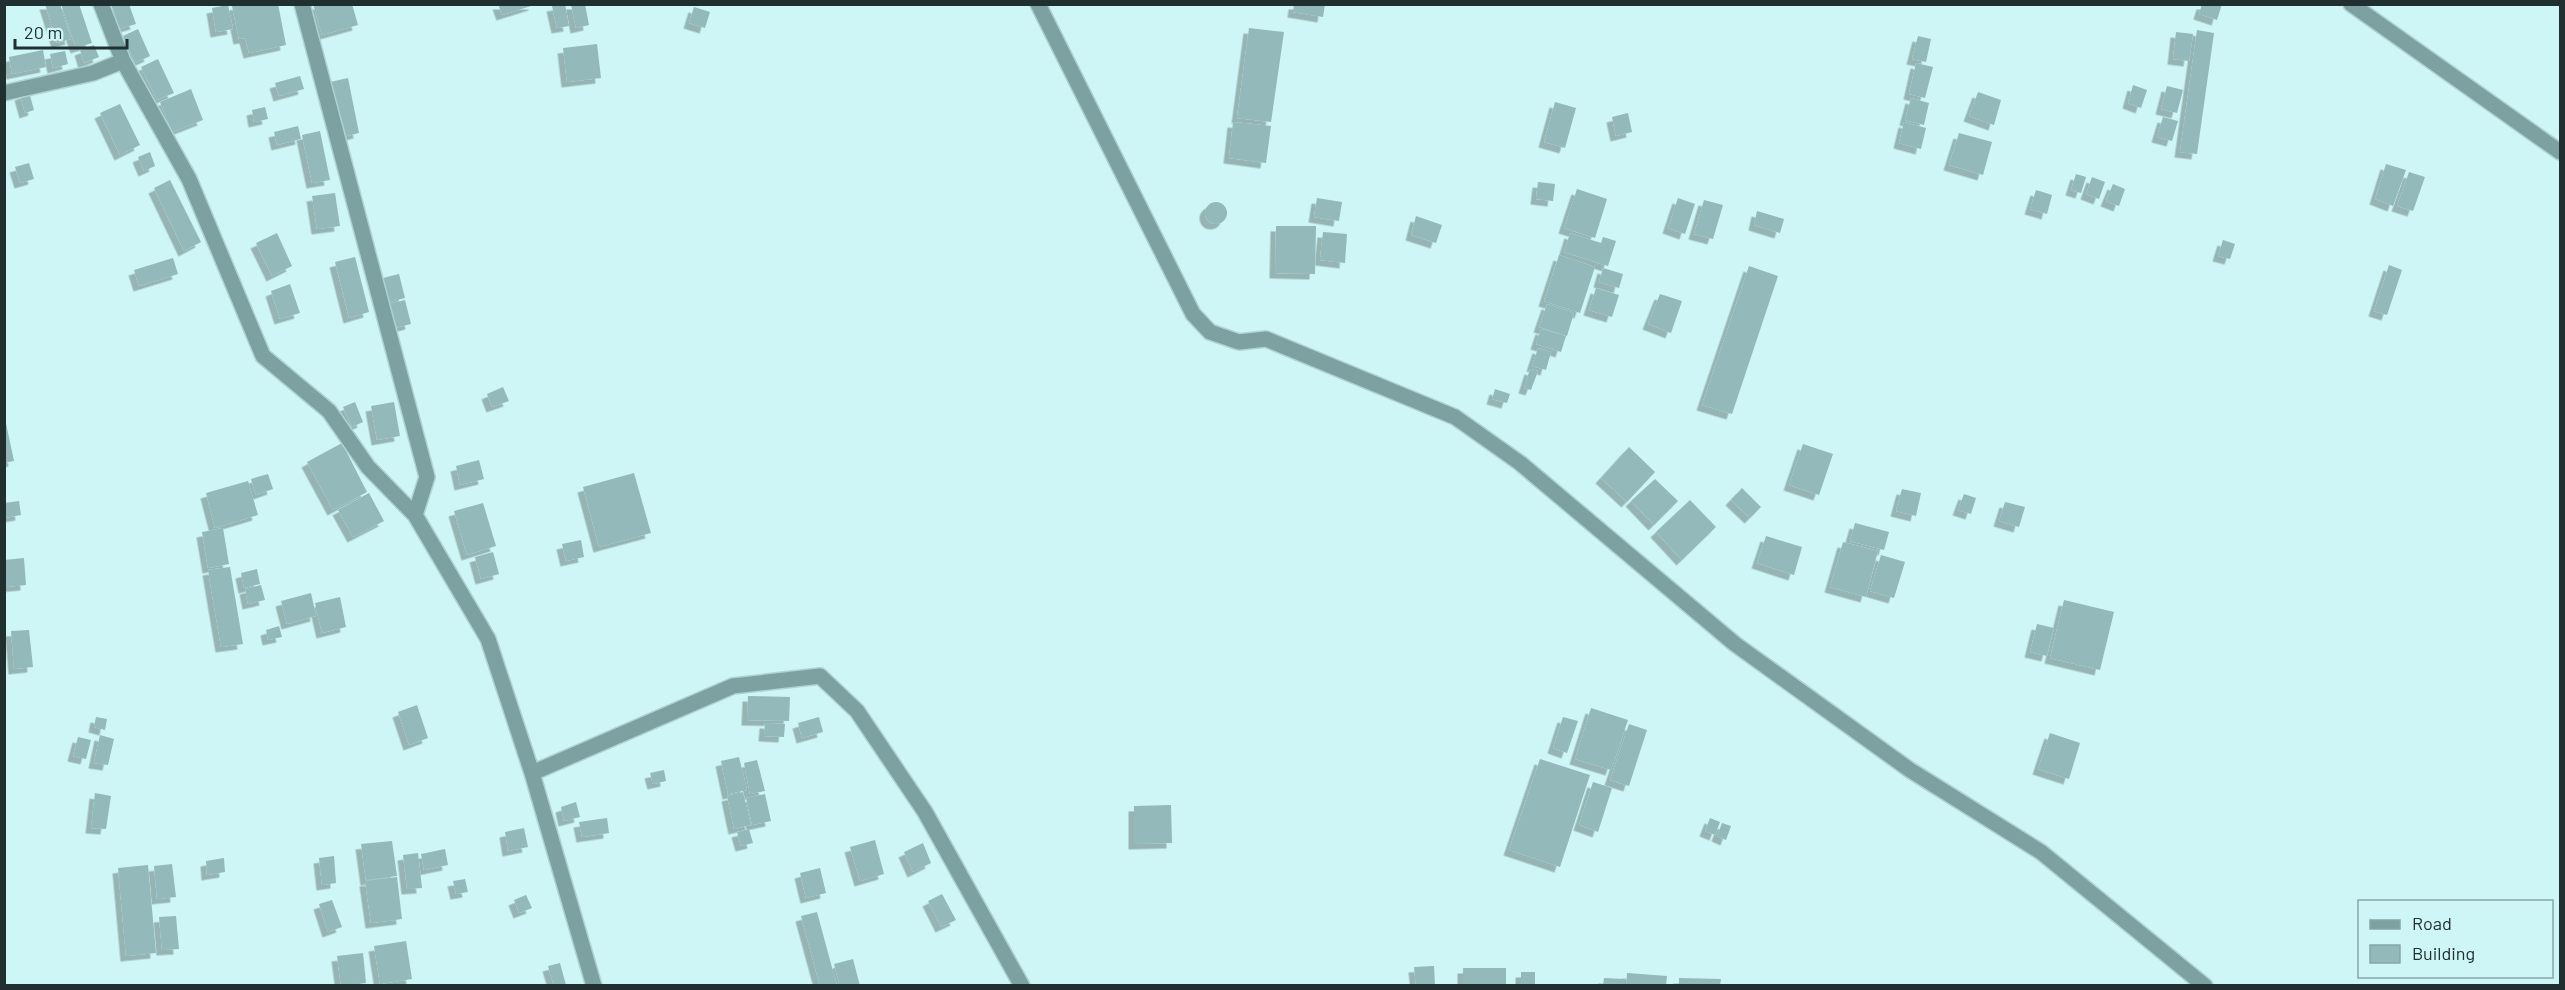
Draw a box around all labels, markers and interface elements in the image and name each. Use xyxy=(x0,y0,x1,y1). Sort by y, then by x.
scale bar xyxy=(15,12,128,50)
text: 20 m xyxy=(24,21,62,43)
legend xyxy=(2358,900,2553,978)
text: Road xyxy=(2412,912,2452,934)
text: Building xyxy=(2412,942,2475,964)

